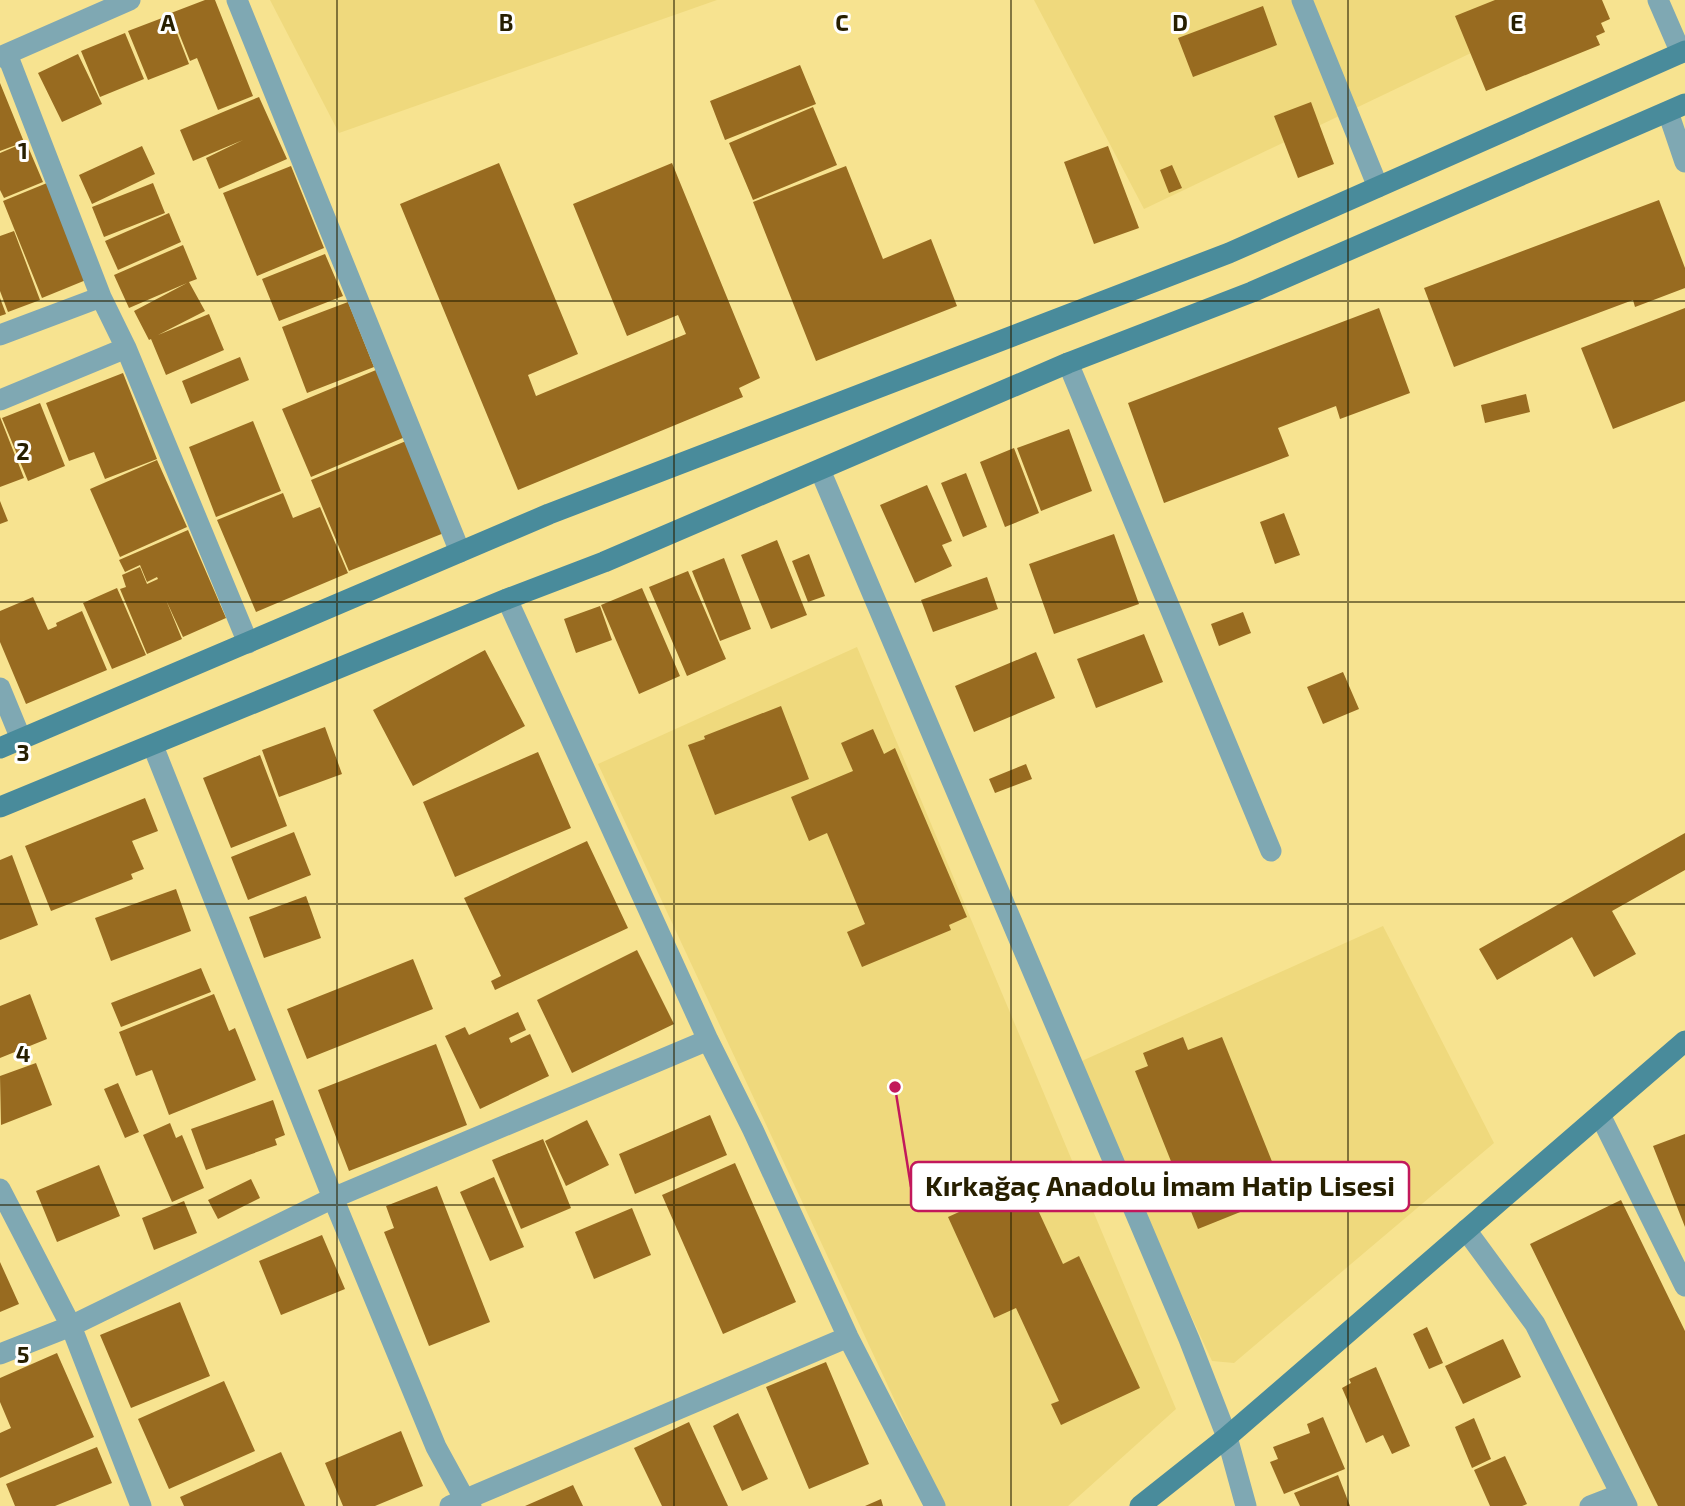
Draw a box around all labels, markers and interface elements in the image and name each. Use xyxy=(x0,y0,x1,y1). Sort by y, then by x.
text: A xyxy=(160,8,176,36)
text: B xyxy=(499,8,513,36)
text: C xyxy=(835,8,849,36)
text: D xyxy=(1172,8,1188,36)
text: E xyxy=(1510,8,1524,36)
text: 1 xyxy=(18,136,28,164)
text: 2 xyxy=(16,437,30,465)
text: 3 xyxy=(16,738,30,766)
text: 4 xyxy=(16,1039,30,1067)
callout: Kırkağaç Anadolu İmam Hatip Lisesi xyxy=(911,1162,1409,1211)
text: Kırkağaç Anadolu İmam Hatip Lisesi xyxy=(925,1168,1395,1203)
text: 5 xyxy=(17,1340,29,1368)

